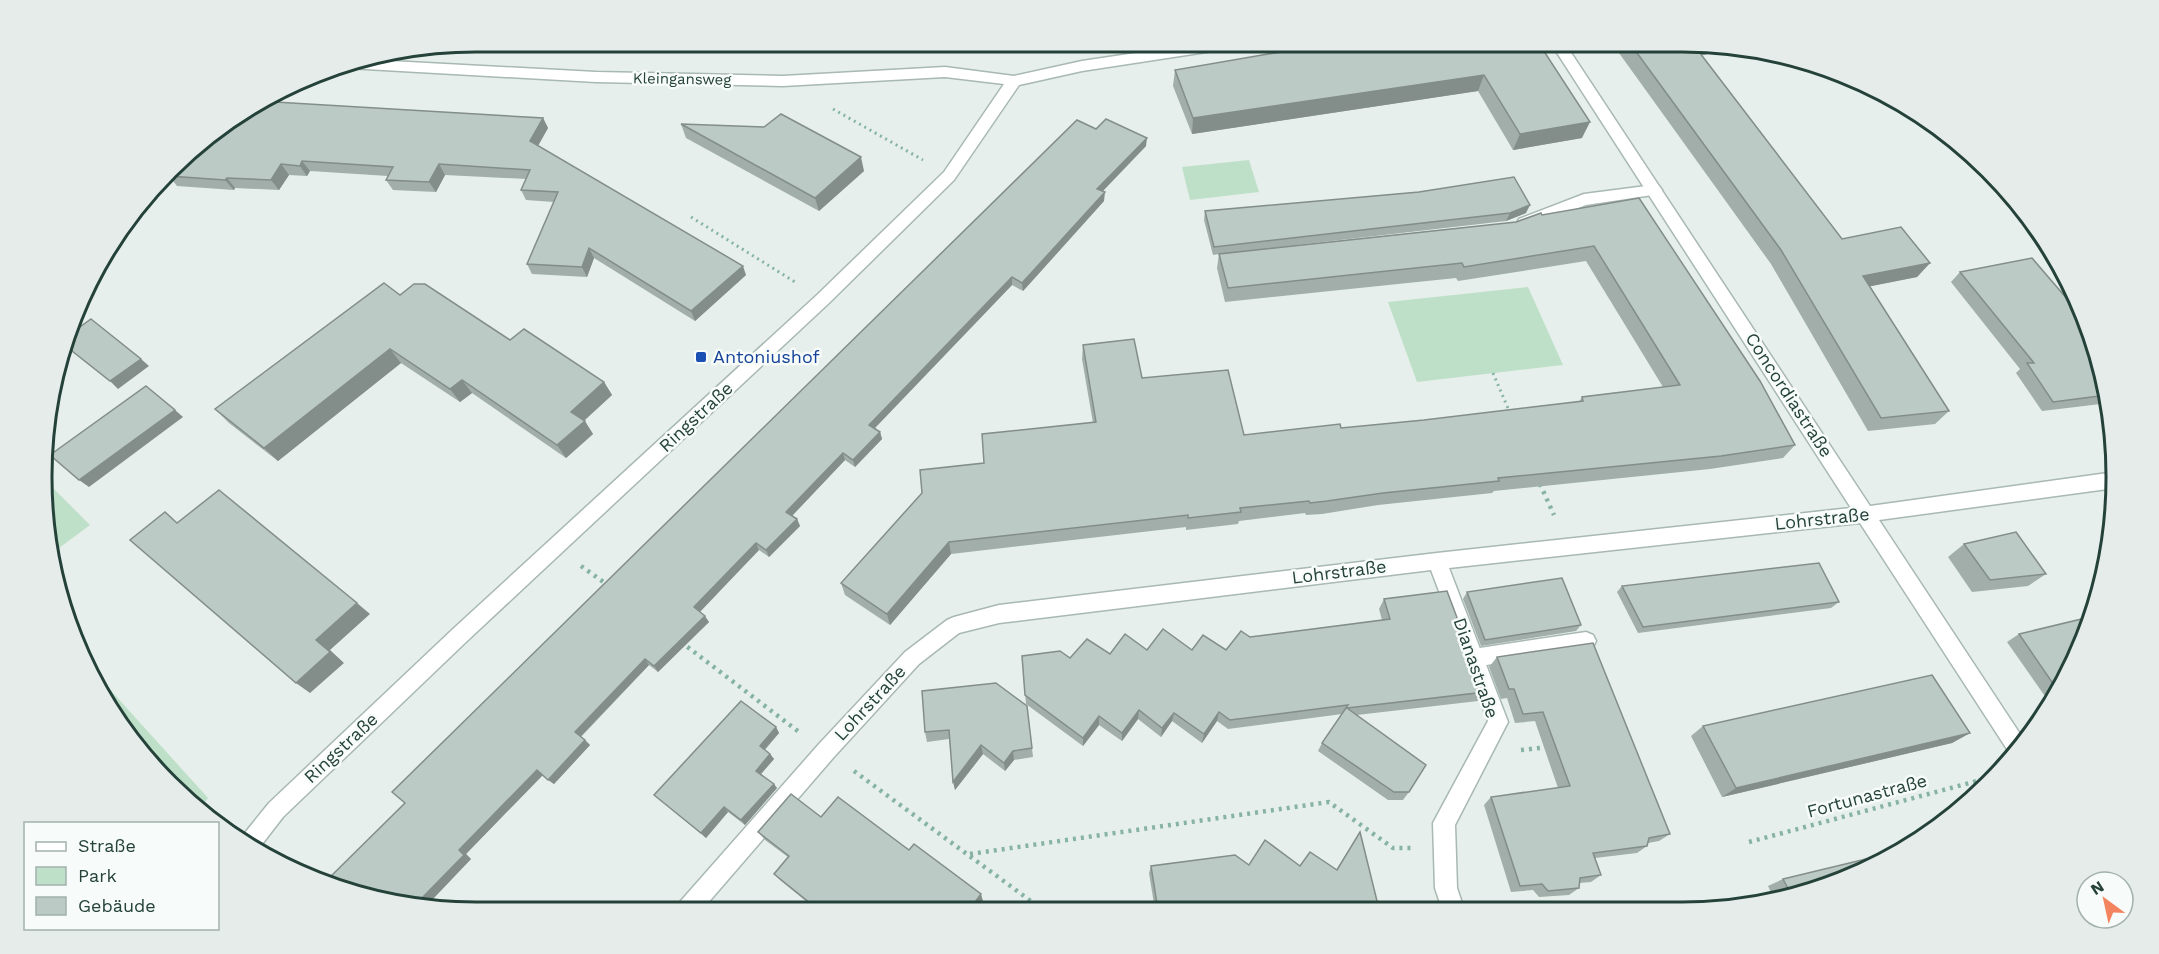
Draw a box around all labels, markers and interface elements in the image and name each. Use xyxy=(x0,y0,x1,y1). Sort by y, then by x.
street label: Kleingansweg xyxy=(633,69,731,89)
street label: Concordiastraße xyxy=(1741,329,1838,461)
place label: Antoniushof xyxy=(713,346,820,367)
marker: Antoniushof xyxy=(694,350,708,364)
street label: Ringstraße xyxy=(654,377,737,456)
street label: Lohrstraße xyxy=(1774,503,1870,534)
street label: Lohrstraße xyxy=(1290,555,1387,588)
street label: Dianastraße xyxy=(1449,615,1503,721)
street label: Lohrstraße xyxy=(829,661,910,745)
street label: Ringstraße xyxy=(299,708,382,787)
street label: Fortunastraße xyxy=(1805,769,1929,822)
legend xyxy=(24,822,219,930)
text: Straße xyxy=(78,835,136,856)
text: Park xyxy=(78,865,117,886)
north arrow xyxy=(2075,870,2135,930)
text: N xyxy=(2087,877,2107,899)
text: Gebäude xyxy=(78,895,156,916)

